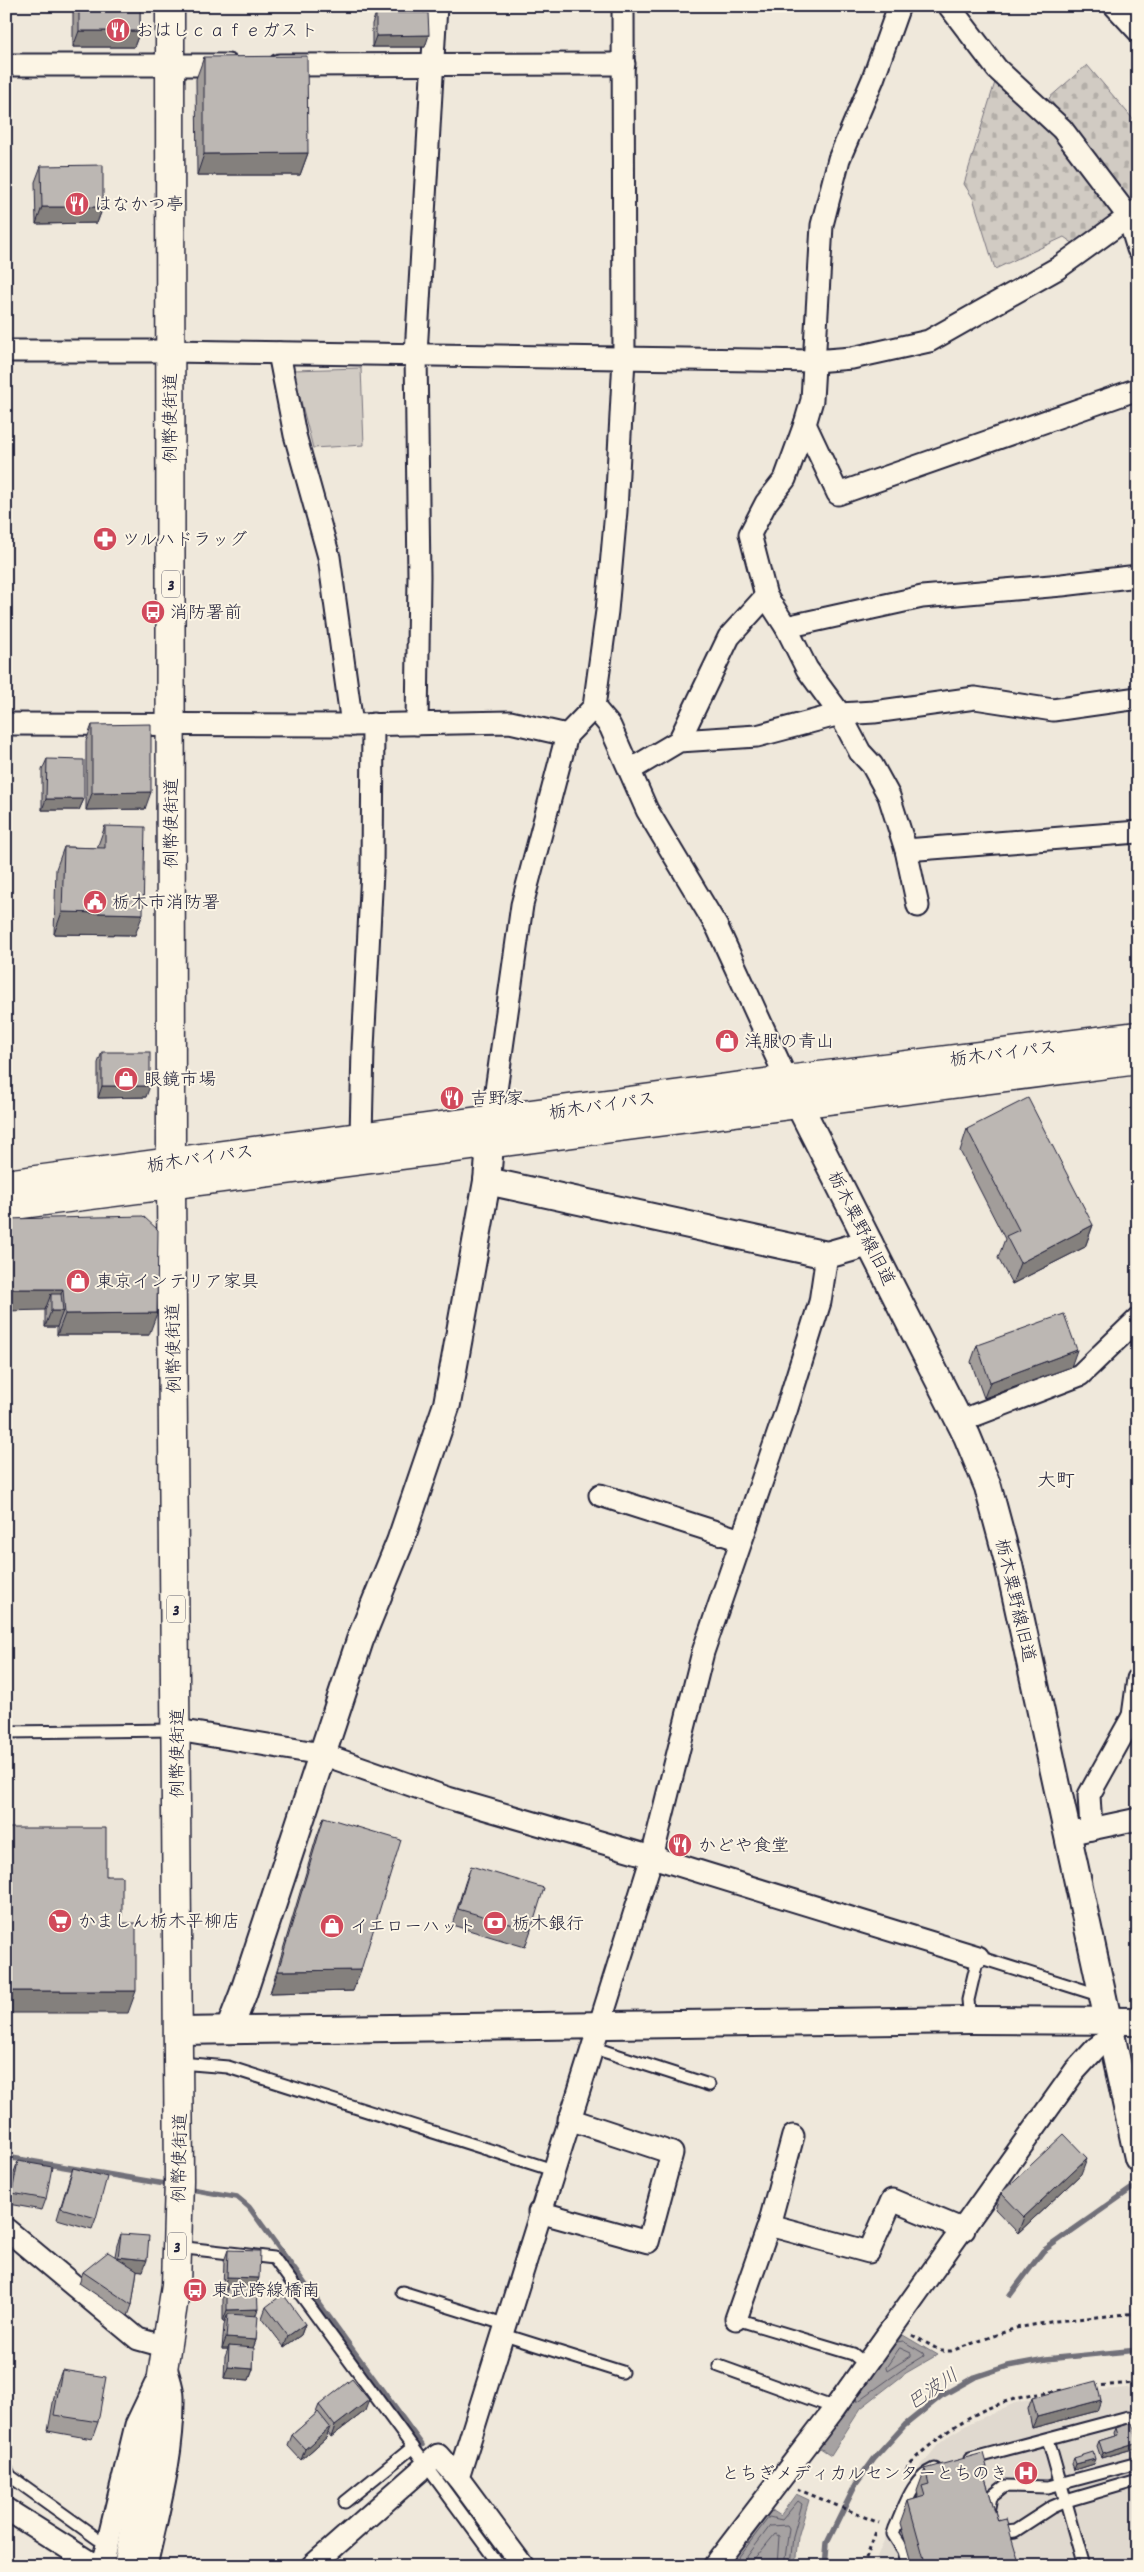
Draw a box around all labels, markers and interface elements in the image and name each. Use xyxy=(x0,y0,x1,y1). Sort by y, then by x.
restaurant icon: おはしｃａｆｅガスト xyxy=(105,17,131,43)
place label: おはしｃａｆｅガスト xyxy=(136,20,318,45)
restaurant icon: はなかつ亭 xyxy=(64,191,90,217)
place label: はなかつ亭 xyxy=(94,194,184,219)
street label: 例幣使街道 xyxy=(160,373,185,463)
pharmacy icon: ツルハドラッグ xyxy=(92,526,118,552)
place label: ツルハドラッグ xyxy=(122,529,247,554)
road number: 3 xyxy=(162,570,180,598)
bus stop icon: 消防署前 xyxy=(140,599,166,625)
place label: 消防署前 xyxy=(170,602,242,627)
street label: 例幣使街道 xyxy=(161,778,186,868)
public building icon: 栃木市消防署 xyxy=(82,889,108,915)
place label: 栃木市消防署 xyxy=(112,892,220,917)
shop icon: 洋服の青山 xyxy=(714,1028,740,1054)
place label: 洋服の青山 xyxy=(744,1031,834,1056)
street label: 栃木バイパス xyxy=(948,1037,1058,1074)
shop icon: 眼鏡市場 xyxy=(113,1066,139,1092)
place label: 眼鏡市場 xyxy=(144,1069,216,1094)
restaurant icon: 吉野家 xyxy=(439,1085,465,1111)
place label: 吉野家 xyxy=(470,1088,524,1113)
street label: 栃木バイパス xyxy=(547,1088,657,1127)
street label: 栃木バイパス xyxy=(145,1141,255,1180)
street label: 栃木粟野線旧道 xyxy=(820,1167,900,1291)
shop icon: 東京インテリア家具 xyxy=(65,1268,91,1294)
place label: 東京インテリア家具 xyxy=(96,1271,259,1296)
street label: 例幣使街道 xyxy=(162,1303,189,1393)
district label: 大町 xyxy=(1037,1469,1075,1496)
street label: 栃木粟野線旧道 xyxy=(987,1536,1040,1665)
road number: 3 xyxy=(167,1596,185,1622)
street label: 例幣使街道 xyxy=(167,1708,192,1798)
restaurant icon: かどや食堂 xyxy=(667,1832,693,1858)
place label: かどや食堂 xyxy=(698,1835,789,1860)
supermarket icon: かましん栃木平柳店 xyxy=(47,1908,73,1934)
bank icon: 栃木銀行 xyxy=(482,1910,508,1936)
place label: かましん栃木平柳店 xyxy=(78,1911,240,1936)
shop icon: イエローハット xyxy=(319,1913,345,1939)
place label: 栃木銀行 xyxy=(512,1913,584,1938)
place label: イエローハット xyxy=(350,1916,476,1941)
street label: 例幣使街道 xyxy=(168,2113,195,2203)
road number: 3 xyxy=(168,2232,186,2260)
bus stop icon: 東武跨線橋南 xyxy=(182,2277,208,2303)
place label: 東武跨線橋南 xyxy=(212,2280,320,2305)
water label: 巴波川 xyxy=(903,2364,965,2418)
hospital icon: とちぎメディカルセンターとちのき xyxy=(1013,2460,1039,2486)
place label: とちぎメディカルセンターとちのき xyxy=(721,2463,1008,2488)

